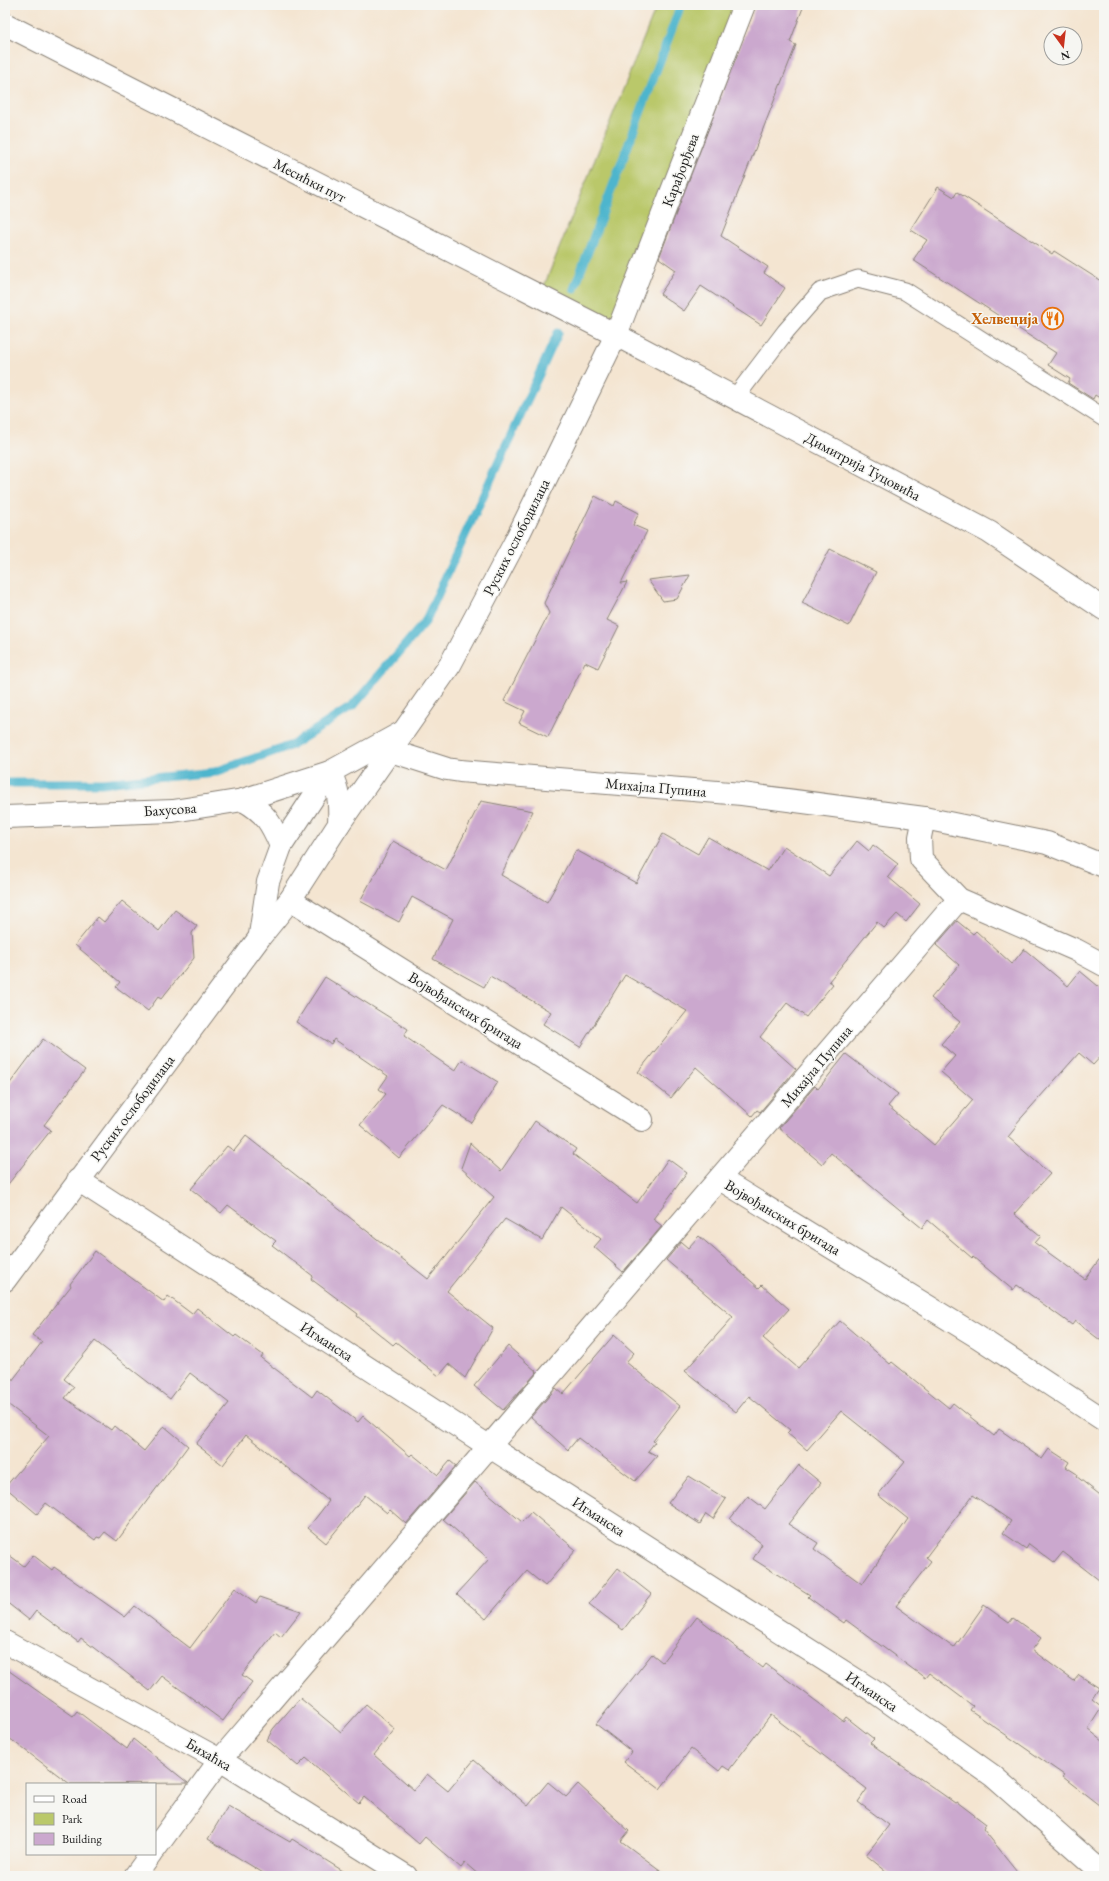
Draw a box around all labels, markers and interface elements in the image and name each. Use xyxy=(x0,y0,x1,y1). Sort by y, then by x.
north arrow xyxy=(1043,26,1083,66)
text: N xyxy=(1059,48,1072,64)
street label: Карађорђева xyxy=(657,131,703,209)
street label: Месићки пут xyxy=(271,154,349,206)
restaurant icon: Хелвеција xyxy=(1040,305,1066,331)
place label: Хелвеција xyxy=(970,309,1038,328)
street label: Димитрија Туцовића xyxy=(802,427,924,505)
street label: Руских ослободилаца xyxy=(478,475,554,599)
street label: Михајла Пупина xyxy=(605,773,707,801)
street label: Бахусова xyxy=(143,798,197,820)
street label: Војвођанских бригада xyxy=(405,967,527,1053)
street label: Михајла Пупина xyxy=(776,1021,856,1111)
street label: Руских ослободилаца xyxy=(86,1051,178,1165)
street label: Војвођанских бригада xyxy=(722,1175,844,1259)
street label: Игманска xyxy=(297,1317,357,1365)
street label: Игманска xyxy=(569,1492,629,1540)
street label: Игманска xyxy=(842,1667,902,1715)
street label: Бихаћка xyxy=(183,1733,235,1775)
legend xyxy=(26,1783,156,1855)
text: Road xyxy=(62,1791,88,1807)
text: Park xyxy=(62,1811,83,1827)
text: Building xyxy=(62,1831,103,1847)

